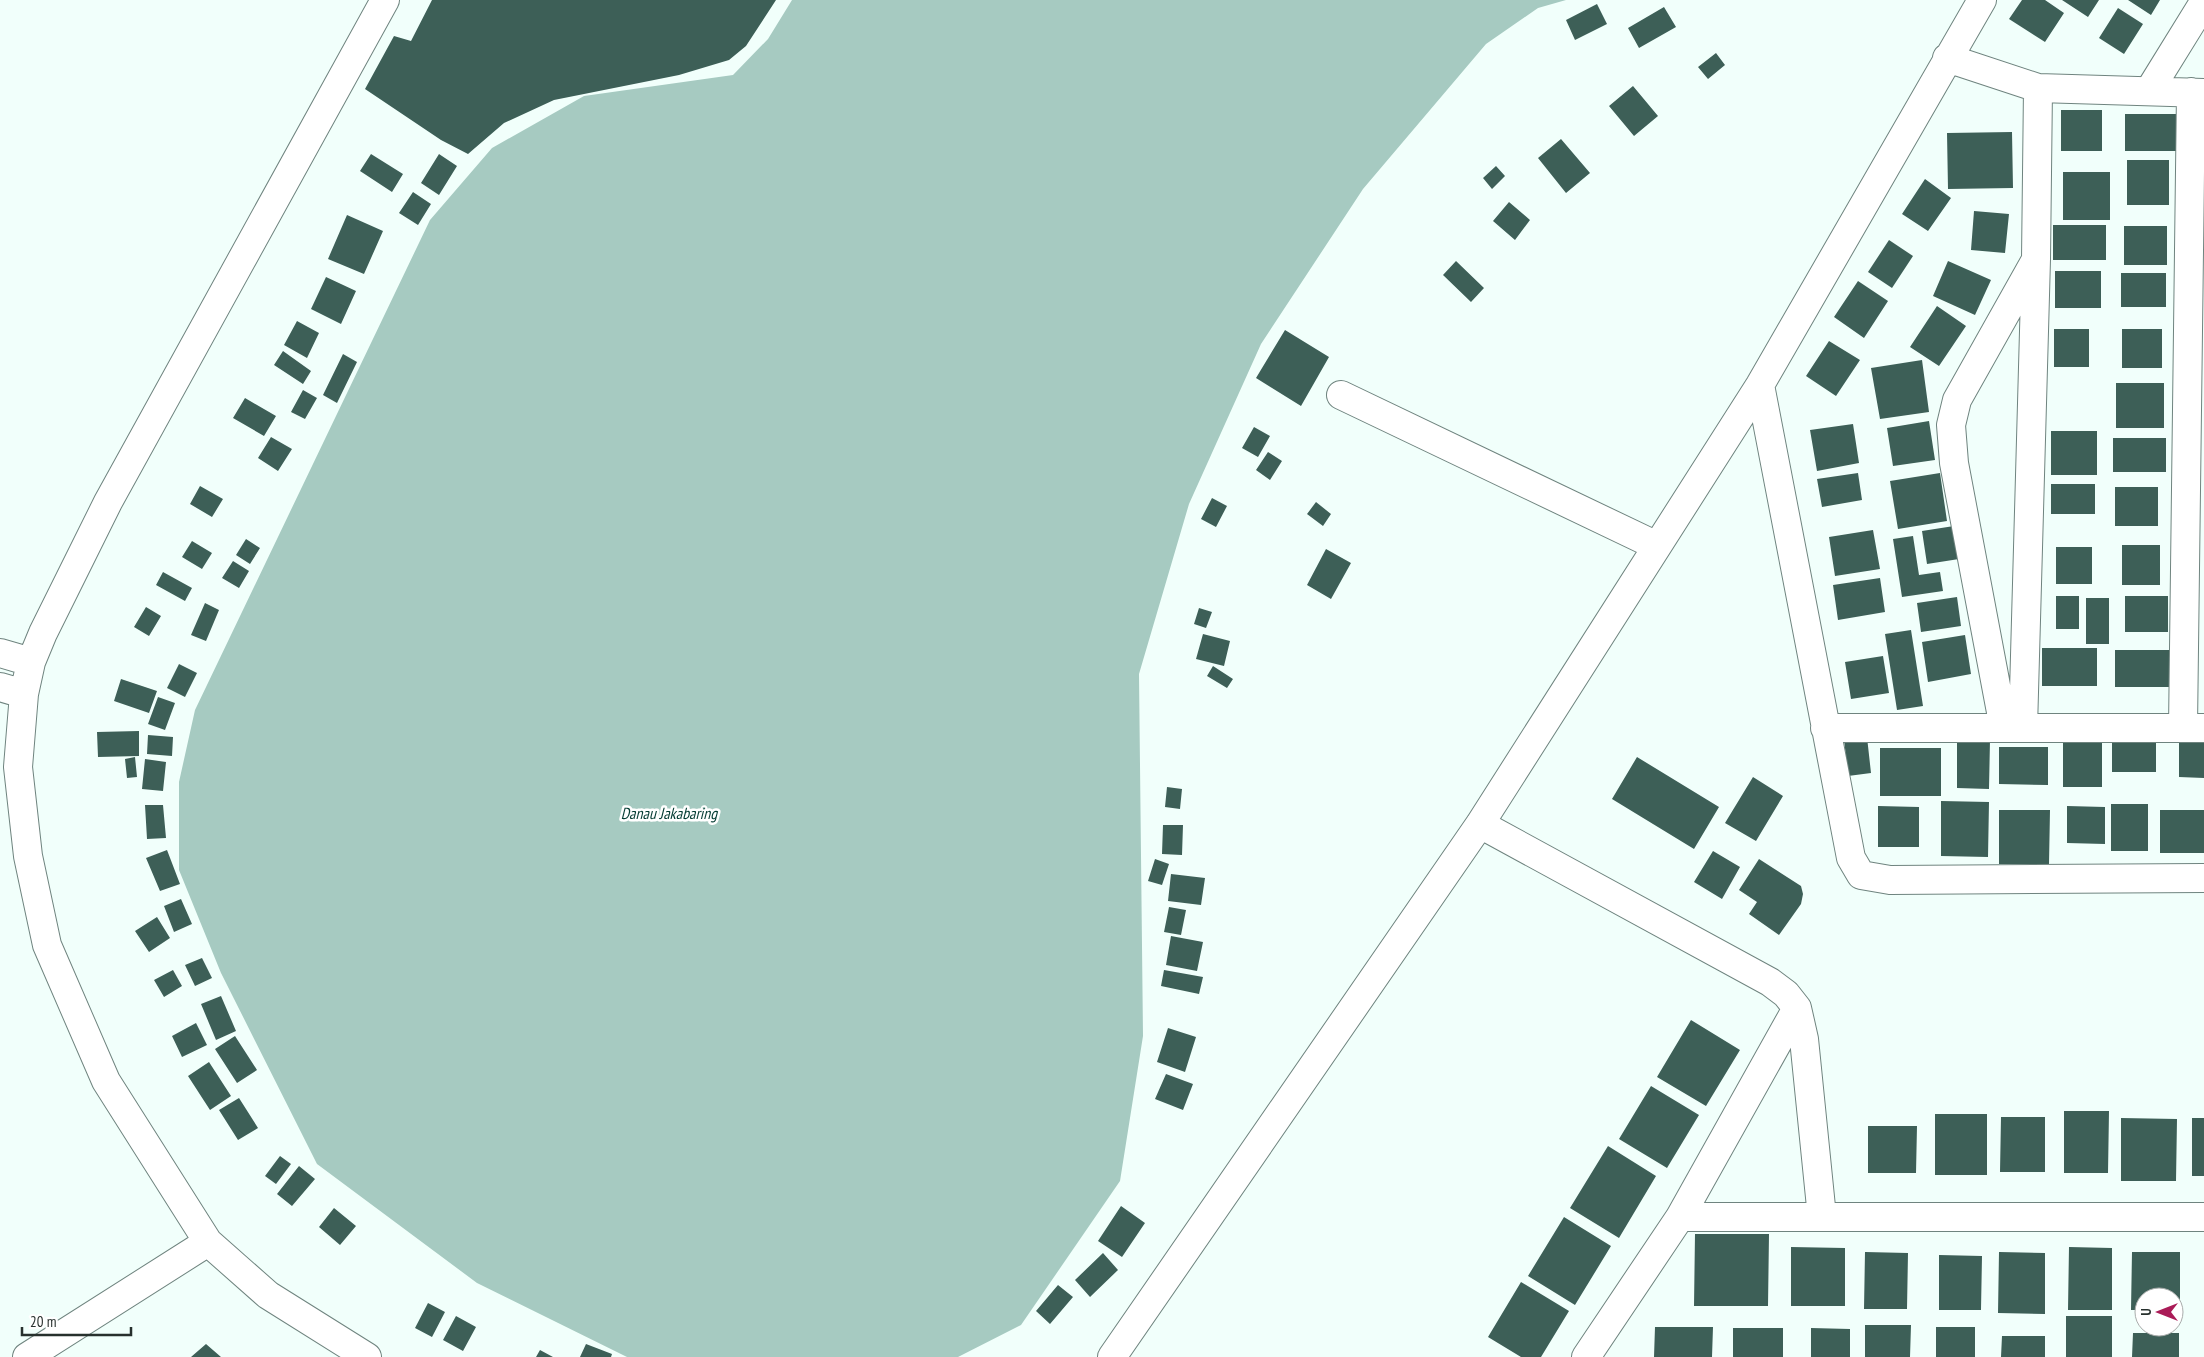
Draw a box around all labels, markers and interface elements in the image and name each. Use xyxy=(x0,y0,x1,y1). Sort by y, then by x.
water label: Danau Jakabaring xyxy=(621,803,718,823)
north arrow xyxy=(2134,1287,2184,1337)
scale bar xyxy=(22,1304,131,1336)
text: U xyxy=(2137,1308,2155,1316)
text: 20 m xyxy=(30,1312,56,1331)

